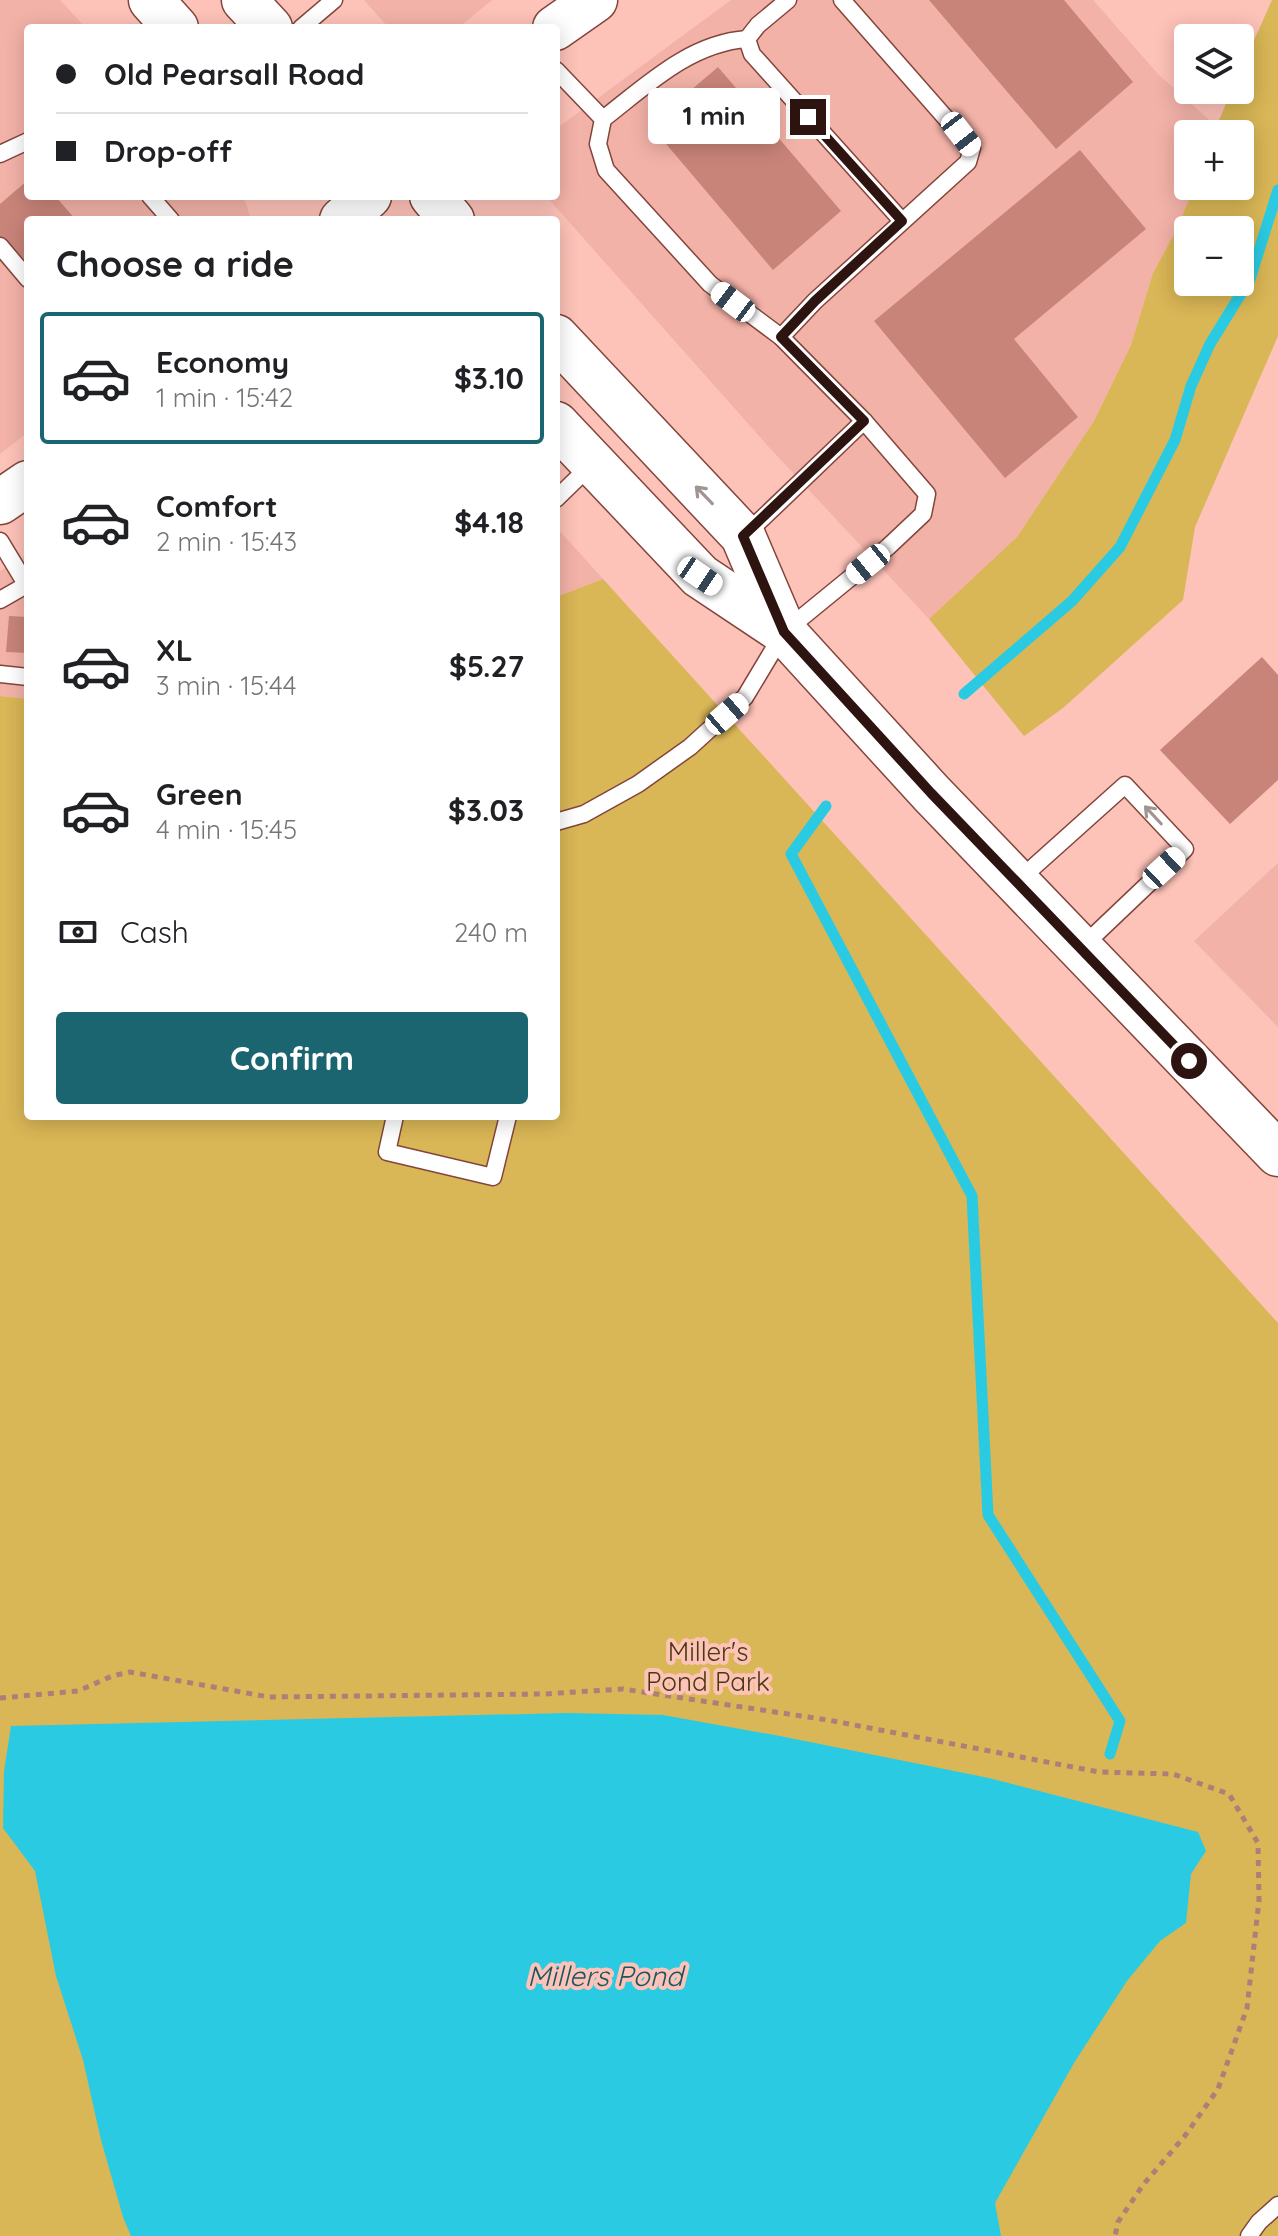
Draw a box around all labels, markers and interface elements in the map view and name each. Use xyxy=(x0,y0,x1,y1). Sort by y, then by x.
map controls xyxy=(1174,24,1254,296)
button: layers xyxy=(1174,24,1254,104)
text: Old Pearsall Road xyxy=(104,55,364,93)
callout: 1 min xyxy=(648,89,780,145)
text: 1 min xyxy=(683,99,746,132)
route end xyxy=(790,99,826,135)
car xyxy=(937,108,985,160)
button: + xyxy=(1174,120,1254,200)
text: Drop-off xyxy=(104,132,232,170)
button: − xyxy=(1174,216,1254,296)
text: Choose a ride xyxy=(56,241,294,286)
car xyxy=(707,278,759,326)
icon: car xyxy=(60,342,132,414)
text: Economy xyxy=(156,343,289,381)
text: $3.10 xyxy=(454,359,524,397)
text: 1 min · 15:42 xyxy=(156,381,293,414)
one-way arrow xyxy=(694,485,713,505)
icon: car xyxy=(60,486,132,558)
text: Comfort xyxy=(156,487,277,525)
text: $4.18 xyxy=(454,503,524,541)
text: 2 min · 15:43 xyxy=(156,525,297,558)
car xyxy=(842,540,894,588)
car xyxy=(673,553,727,599)
icon: car xyxy=(60,630,132,702)
text: XL xyxy=(156,631,193,669)
text: $5.27 xyxy=(449,647,524,685)
text: 3 min · 15:44 xyxy=(156,669,296,702)
car xyxy=(701,689,753,739)
icon: car xyxy=(60,774,132,846)
text: Green xyxy=(156,775,243,813)
text: $3.03 xyxy=(448,791,524,829)
one-way arrow xyxy=(1144,805,1163,825)
text: 4 min · 15:45 xyxy=(156,813,297,846)
car xyxy=(1138,843,1190,893)
icon: cash xyxy=(56,910,100,954)
text: Cash xyxy=(120,913,189,951)
text: 240 m xyxy=(454,916,528,949)
button: Confirm xyxy=(56,1012,528,1104)
route start xyxy=(1171,1043,1207,1079)
park label: Miller's Pond Park xyxy=(646,1635,770,1698)
water label: Millers Pond xyxy=(527,1958,686,1993)

